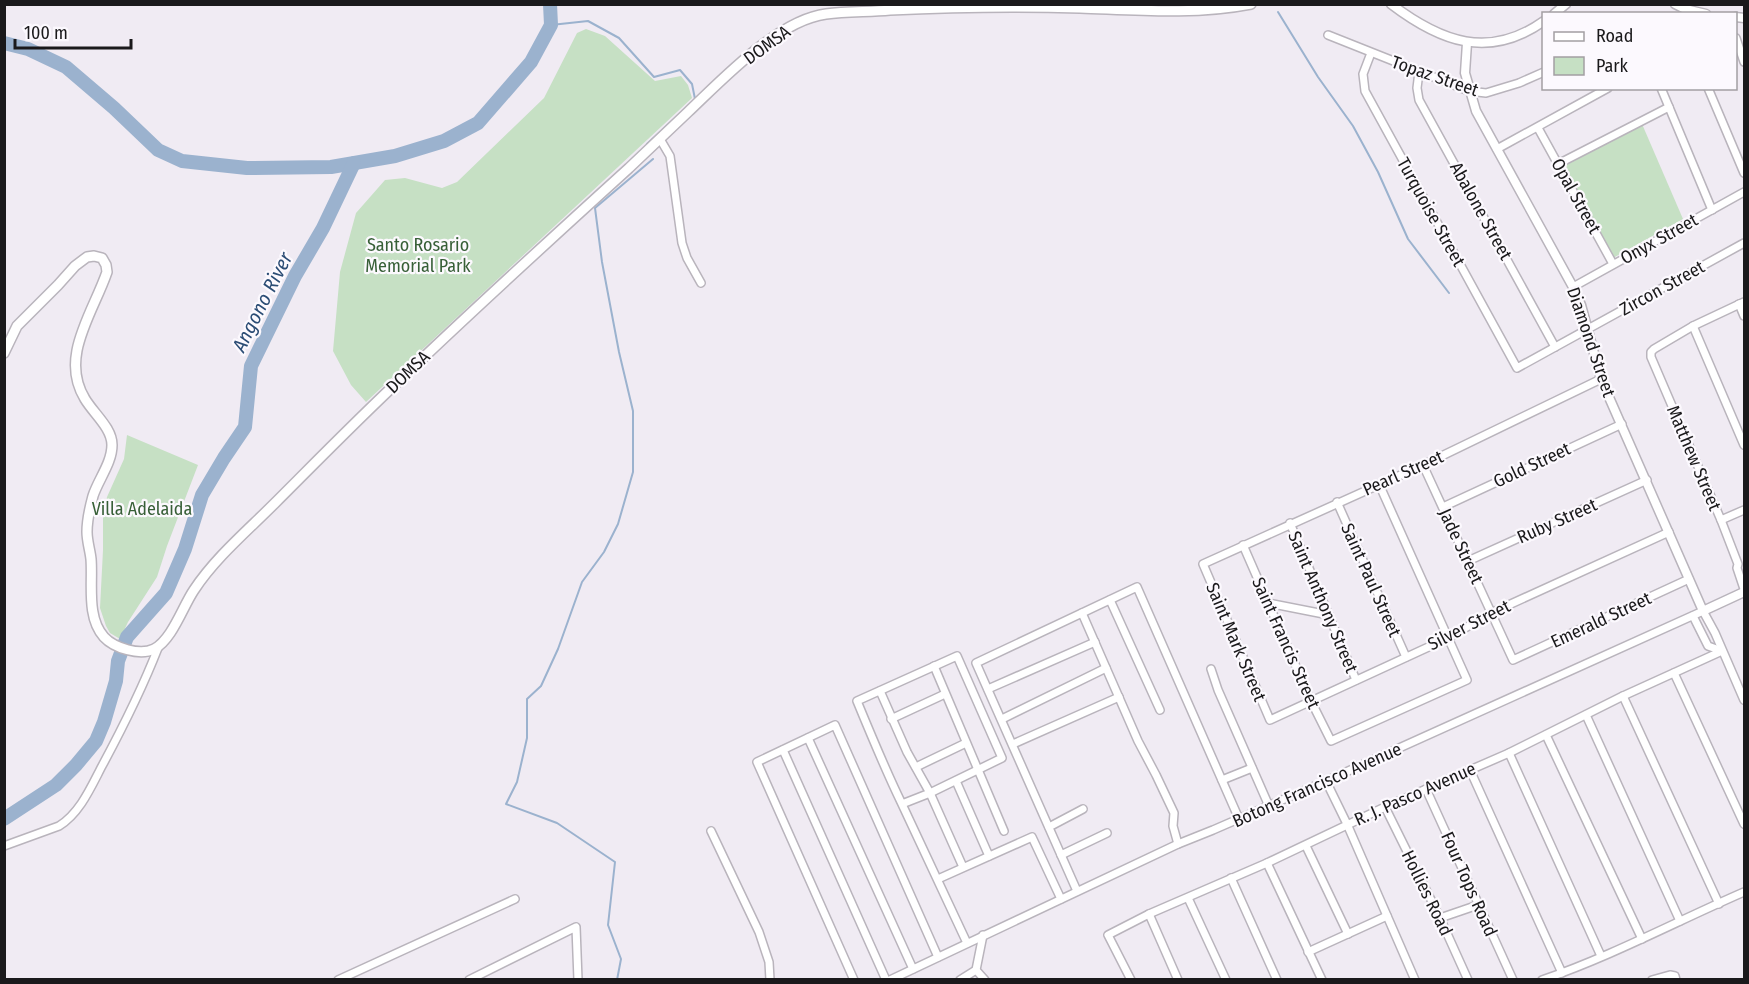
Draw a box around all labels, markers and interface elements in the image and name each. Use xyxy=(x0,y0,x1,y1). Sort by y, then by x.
scale bar xyxy=(15,12,130,50)
legend xyxy=(1542,12,1737,90)
street label: DOMSA xyxy=(739,20,795,69)
text: 100 m xyxy=(24,22,68,44)
text: Road xyxy=(1596,25,1633,47)
street label: Topaz Street xyxy=(1389,51,1482,101)
text: Park xyxy=(1596,55,1629,77)
street label: Turquoise Street xyxy=(1392,154,1470,270)
street label: Opal Street xyxy=(1546,155,1606,238)
street label: Abalone Street xyxy=(1445,158,1517,264)
street label: Onyx Street xyxy=(1616,209,1702,269)
park label: Santo Rosario Memorial Park xyxy=(365,234,471,277)
water label: Angono River xyxy=(226,247,298,357)
street label: Zircon Street xyxy=(1616,256,1708,320)
street label: Diamond Street xyxy=(1562,284,1620,400)
street label: DOMSA xyxy=(381,345,435,398)
street label: Matthew Street xyxy=(1662,402,1726,514)
street label: Gold Street xyxy=(1490,438,1574,492)
street label: Pearl Street xyxy=(1359,445,1447,501)
street label: Ruby Street xyxy=(1514,494,1601,548)
park label: Villa Adelaida xyxy=(92,498,193,520)
street label: Jade Street xyxy=(1434,505,1488,587)
street label: Saint Paul Street xyxy=(1336,520,1406,640)
street label: Saint Anthony Street xyxy=(1283,528,1363,676)
street label: Saint Francis Street xyxy=(1247,574,1325,712)
street label: Saint Mark Street xyxy=(1201,579,1271,705)
street label: Emerald Street xyxy=(1547,587,1655,653)
street label: Silver Street xyxy=(1424,595,1514,655)
street label: Botong Francisco Avenue xyxy=(1229,738,1405,832)
street label: R. J. Pasco Avenue xyxy=(1351,757,1479,831)
street label: Four Tops Road xyxy=(1436,828,1502,940)
street label: Hollies Road xyxy=(1397,847,1457,939)

